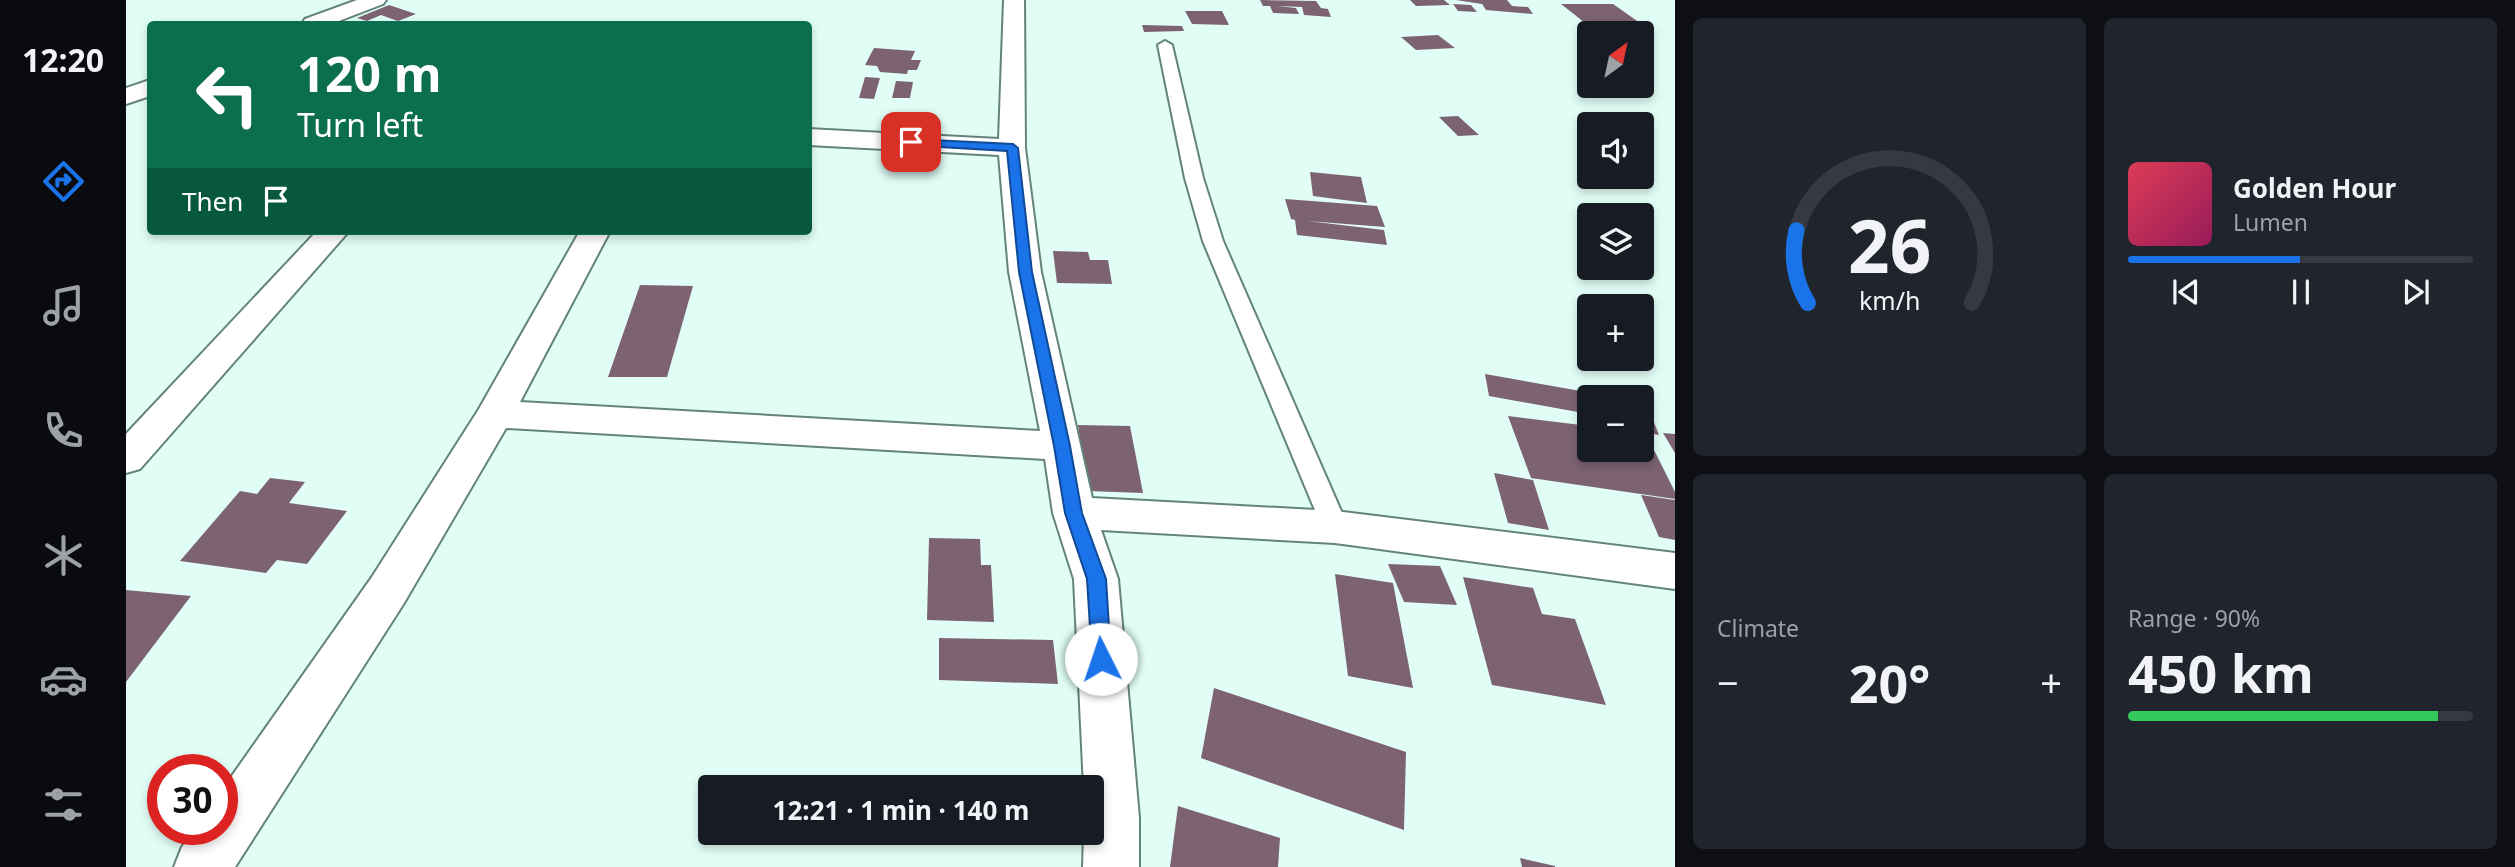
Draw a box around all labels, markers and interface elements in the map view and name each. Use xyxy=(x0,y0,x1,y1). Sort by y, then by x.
north arrow xyxy=(1577,21,1654,98)
map controls xyxy=(1577,21,1654,462)
text: 12:20 xyxy=(22,38,104,81)
text: 120 m xyxy=(297,40,442,106)
icon: left xyxy=(182,49,273,140)
text: Turn left xyxy=(297,103,423,146)
pin xyxy=(881,112,941,172)
button: sound xyxy=(1577,112,1654,189)
icon: arrive xyxy=(892,123,930,161)
icon: directions xyxy=(39,157,88,206)
text: Golden Hour xyxy=(2233,170,2396,206)
icon: arrive xyxy=(257,182,295,220)
text: Then xyxy=(182,183,243,219)
text: 26 xyxy=(1848,195,1931,294)
button: layers xyxy=(1577,203,1654,280)
text: Lumen xyxy=(2233,206,2308,238)
icon: previous xyxy=(2167,273,2205,311)
icon: pause xyxy=(2282,273,2320,311)
icon: next xyxy=(2397,273,2435,311)
icon: music xyxy=(39,281,88,330)
text: km/h xyxy=(1859,283,1920,317)
button: + xyxy=(1577,294,1654,371)
button: − xyxy=(1577,385,1654,462)
icon: phone xyxy=(39,406,88,455)
icon: climate xyxy=(39,531,88,580)
text: Range · 90% xyxy=(2128,602,2260,634)
text: Climate xyxy=(1717,612,1799,644)
position arrow xyxy=(1064,622,1138,696)
text: 450 km xyxy=(2128,637,2314,708)
text: 20° xyxy=(1849,647,1930,718)
icon: car xyxy=(39,655,88,704)
text: − xyxy=(1717,656,1739,708)
text: + xyxy=(2040,656,2062,708)
speed limit sign: 30 xyxy=(147,754,238,845)
icon: filters xyxy=(39,780,88,829)
text: 12:21 · 1 min · 140 m xyxy=(773,792,1029,828)

